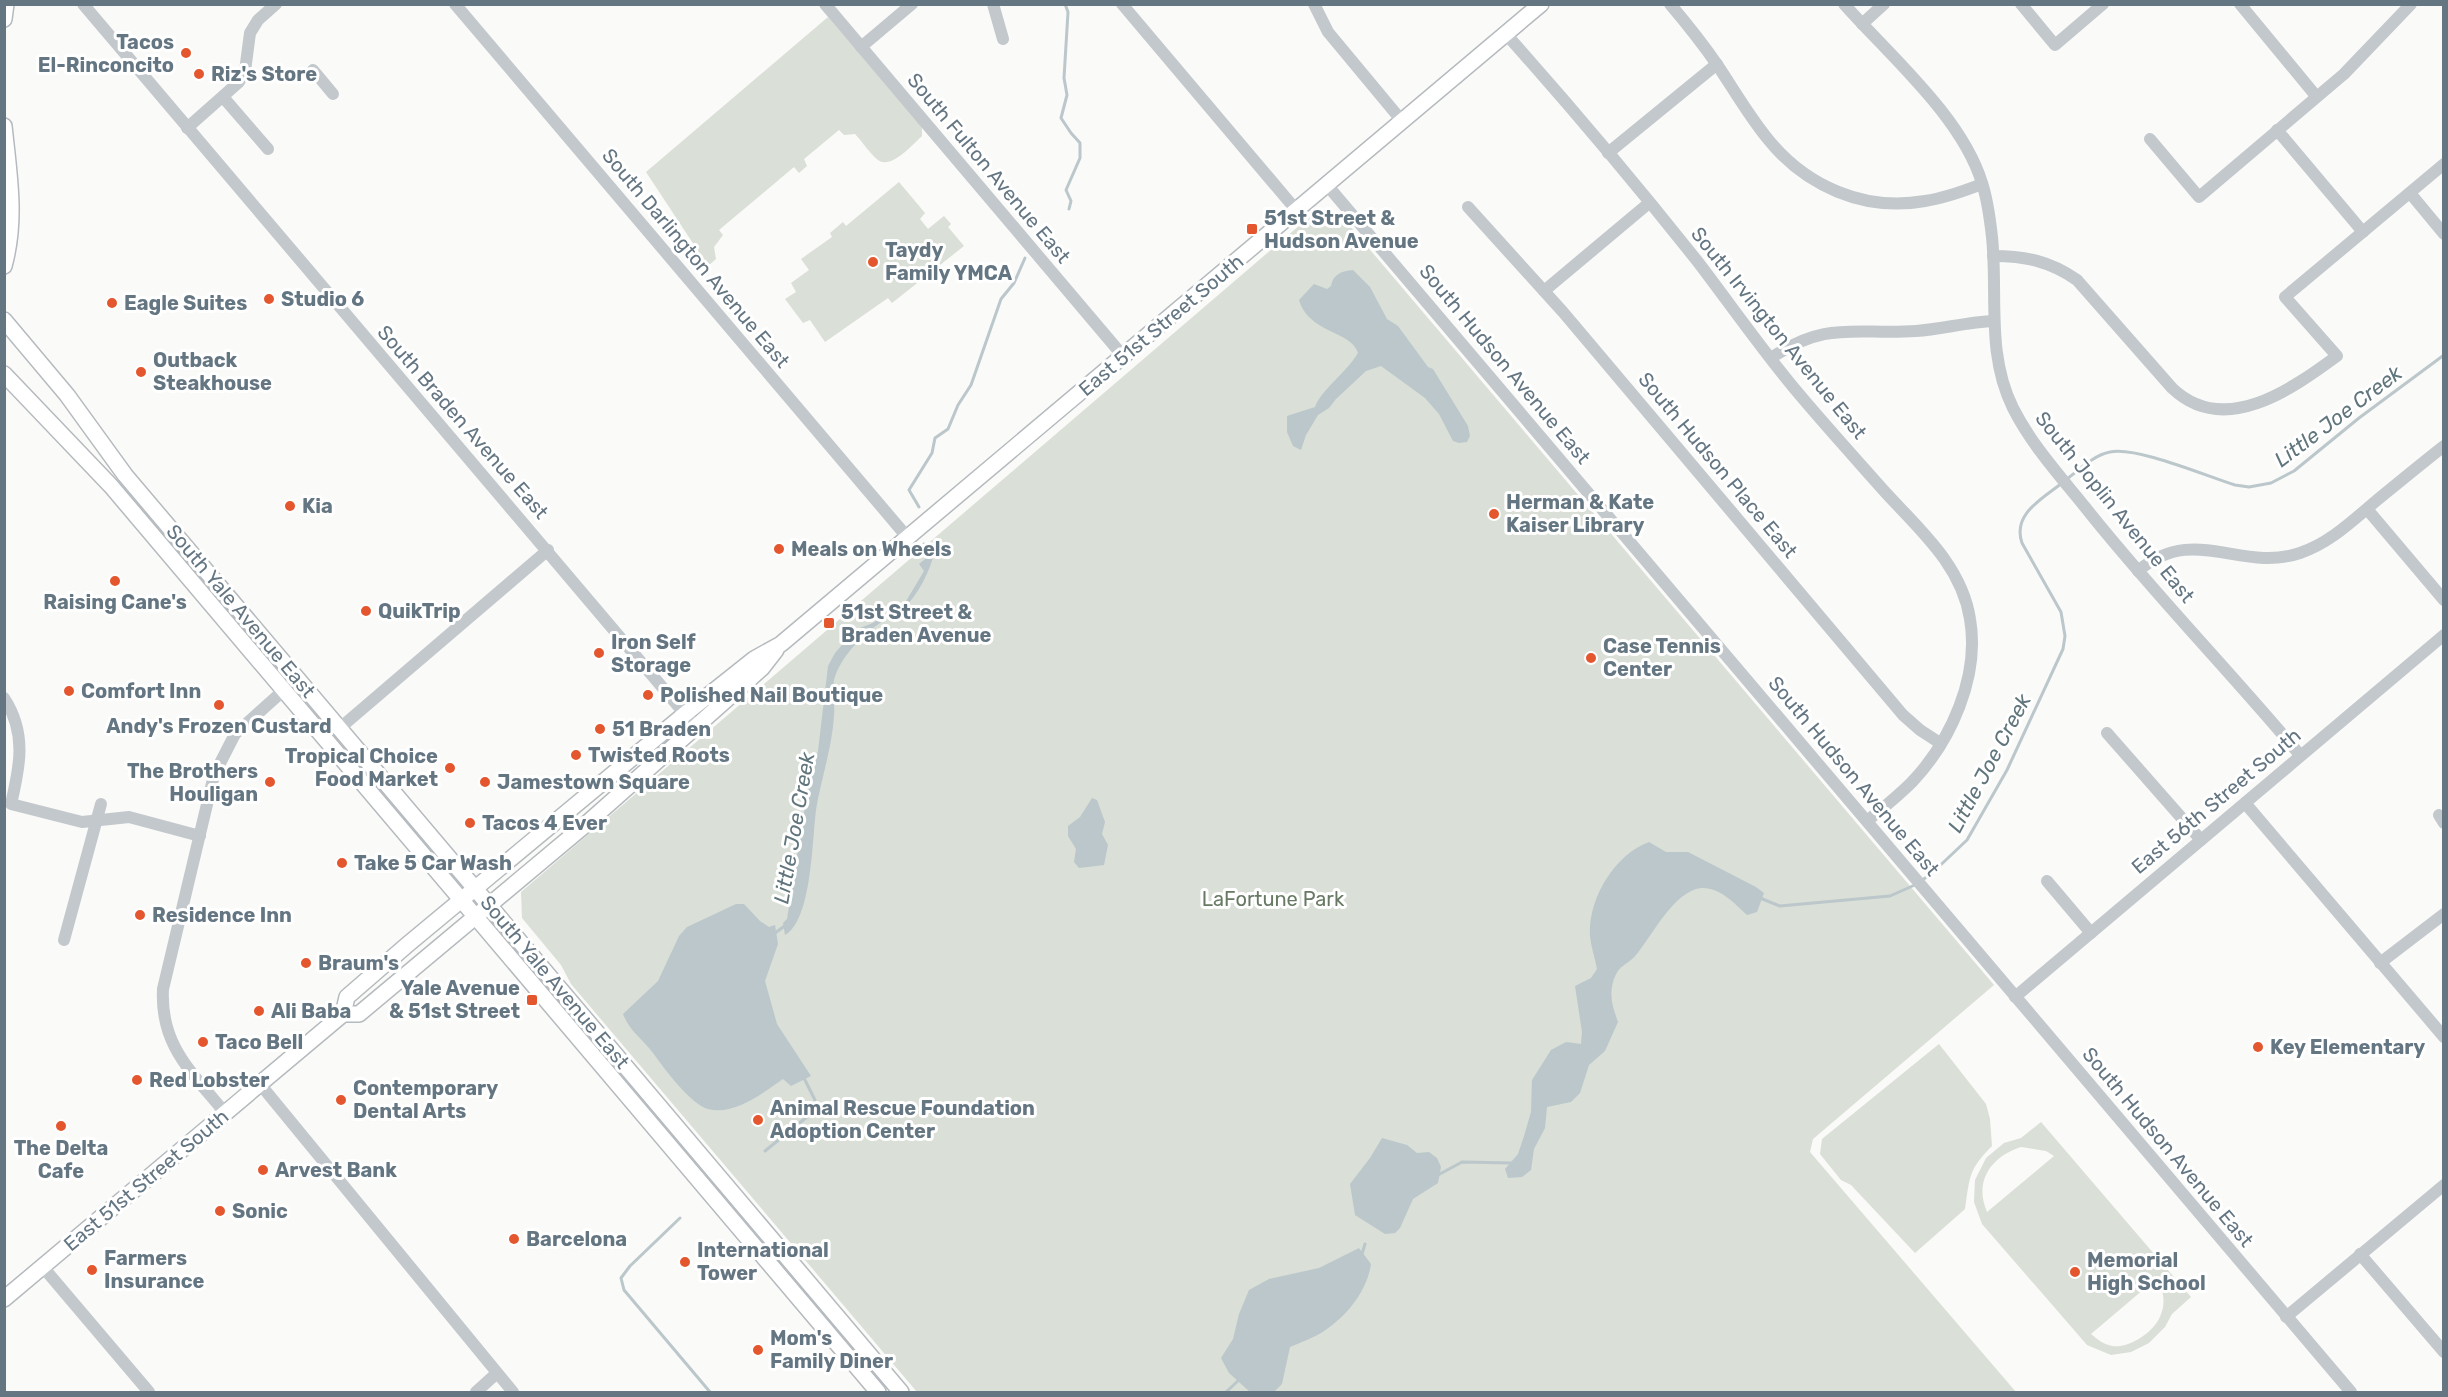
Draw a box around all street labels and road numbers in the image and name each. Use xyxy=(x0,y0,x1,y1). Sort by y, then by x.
street label: South Fulton Avenue East xyxy=(902,68,1076,268)
street label: South Darlington Avenue East xyxy=(597,143,795,373)
street label: South Irvington Avenue East xyxy=(1686,222,1872,444)
street label: East 51st Street South xyxy=(1074,249,1248,401)
street label: South Hudson Avenue East xyxy=(1414,259,1596,469)
street label: South Braden Avenue East xyxy=(372,320,554,524)
street label: South Hudson Place East xyxy=(1633,367,1803,563)
street label: South Joplin Avenue East xyxy=(2030,406,2200,608)
street label: South Yale Avenue East xyxy=(161,519,321,703)
street label: South Hudson Avenue East xyxy=(1763,671,1945,881)
street label: East 56th Street South xyxy=(2126,723,2306,879)
street label: South Yale Avenue East xyxy=(475,890,635,1074)
street label: South Hudson Avenue East xyxy=(2077,1042,2259,1252)
street label: East 51st Street South xyxy=(59,1104,233,1256)

